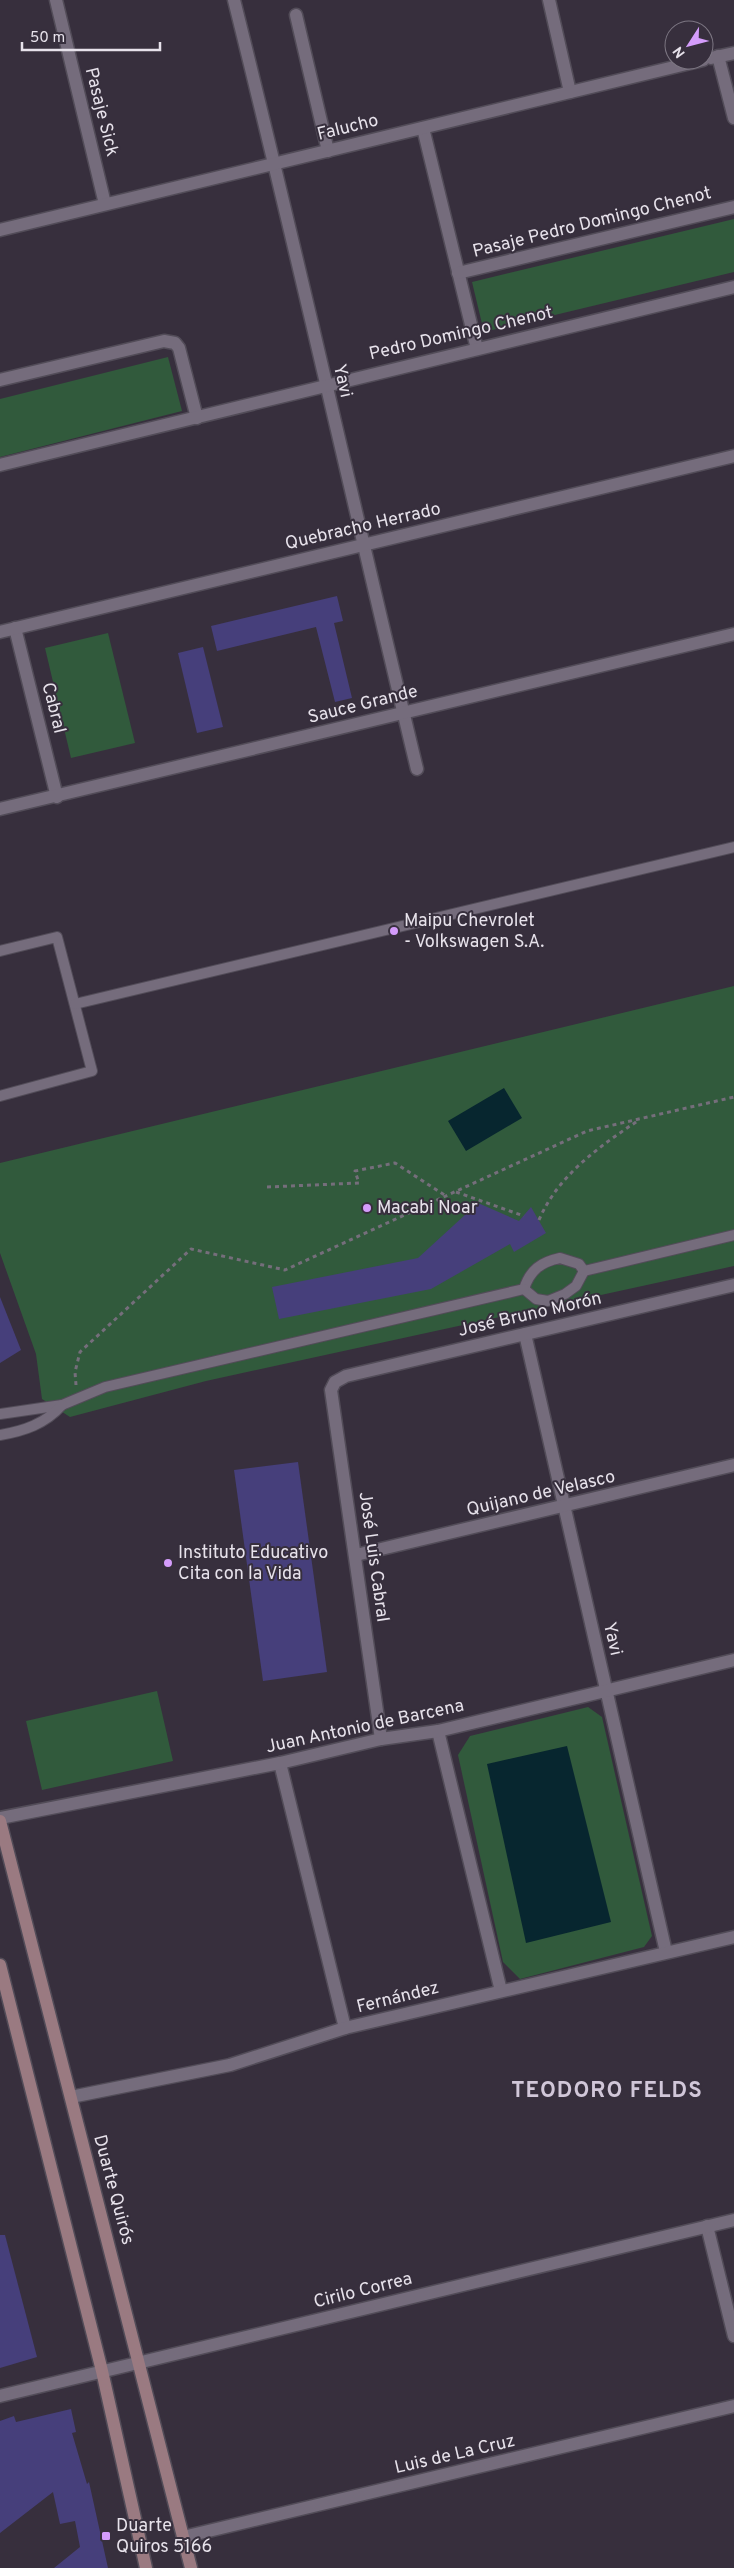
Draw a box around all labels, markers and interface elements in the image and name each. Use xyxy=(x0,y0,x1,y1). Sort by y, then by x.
scale bar xyxy=(22,20,160,52)
north arrow xyxy=(664,20,714,70)
text: 50 m xyxy=(30,29,65,48)
text: N xyxy=(670,43,690,61)
street label: Pasaje Sick xyxy=(79,65,123,159)
street label: Falucho xyxy=(315,109,381,147)
street label: Pasaje Pedro Domingo Chenot xyxy=(470,182,714,264)
street label: Pedro Domingo Chenot xyxy=(367,302,555,366)
street label: Yavi xyxy=(327,362,357,400)
street label: Quebracho Herrado xyxy=(283,498,443,556)
street label: Cabral xyxy=(36,680,70,736)
street label: Sauce Grande xyxy=(306,680,420,730)
place label: Maipu Chevrolet - Volkswagen S.A. xyxy=(404,910,544,954)
marker: Maipu Chevrolet - Volkswagen S.A. xyxy=(388,925,400,937)
place label: Macabi Noar xyxy=(377,1197,478,1220)
marker: Macabi Noar xyxy=(361,1202,373,1214)
street label: José Bruno Morón xyxy=(456,1287,604,1343)
street label: Quijano de Velasco xyxy=(464,1466,618,1522)
street label: José Luis Cabral xyxy=(352,1490,394,1624)
place label: Instituto Educativo Cita con la Vida xyxy=(178,1542,328,1586)
marker: Instituto Educativo Cita con la Vida xyxy=(162,1557,174,1569)
street label: Yavi xyxy=(597,1620,627,1658)
street label: Juan Antonio de Barcena xyxy=(264,1695,466,1759)
street label: Fernández xyxy=(354,1977,442,2019)
district label: TEODORO FELDS xyxy=(511,2078,703,2105)
street label: Duarte Quirós xyxy=(87,2132,139,2248)
street label: Cirilo Correa xyxy=(311,2268,415,2314)
street label: Luis de La Cruz xyxy=(393,2430,517,2480)
place label: Duarte Quiros 5166 xyxy=(116,2515,212,2559)
marker: Duarte Quiros 5166 xyxy=(100,2530,112,2542)

